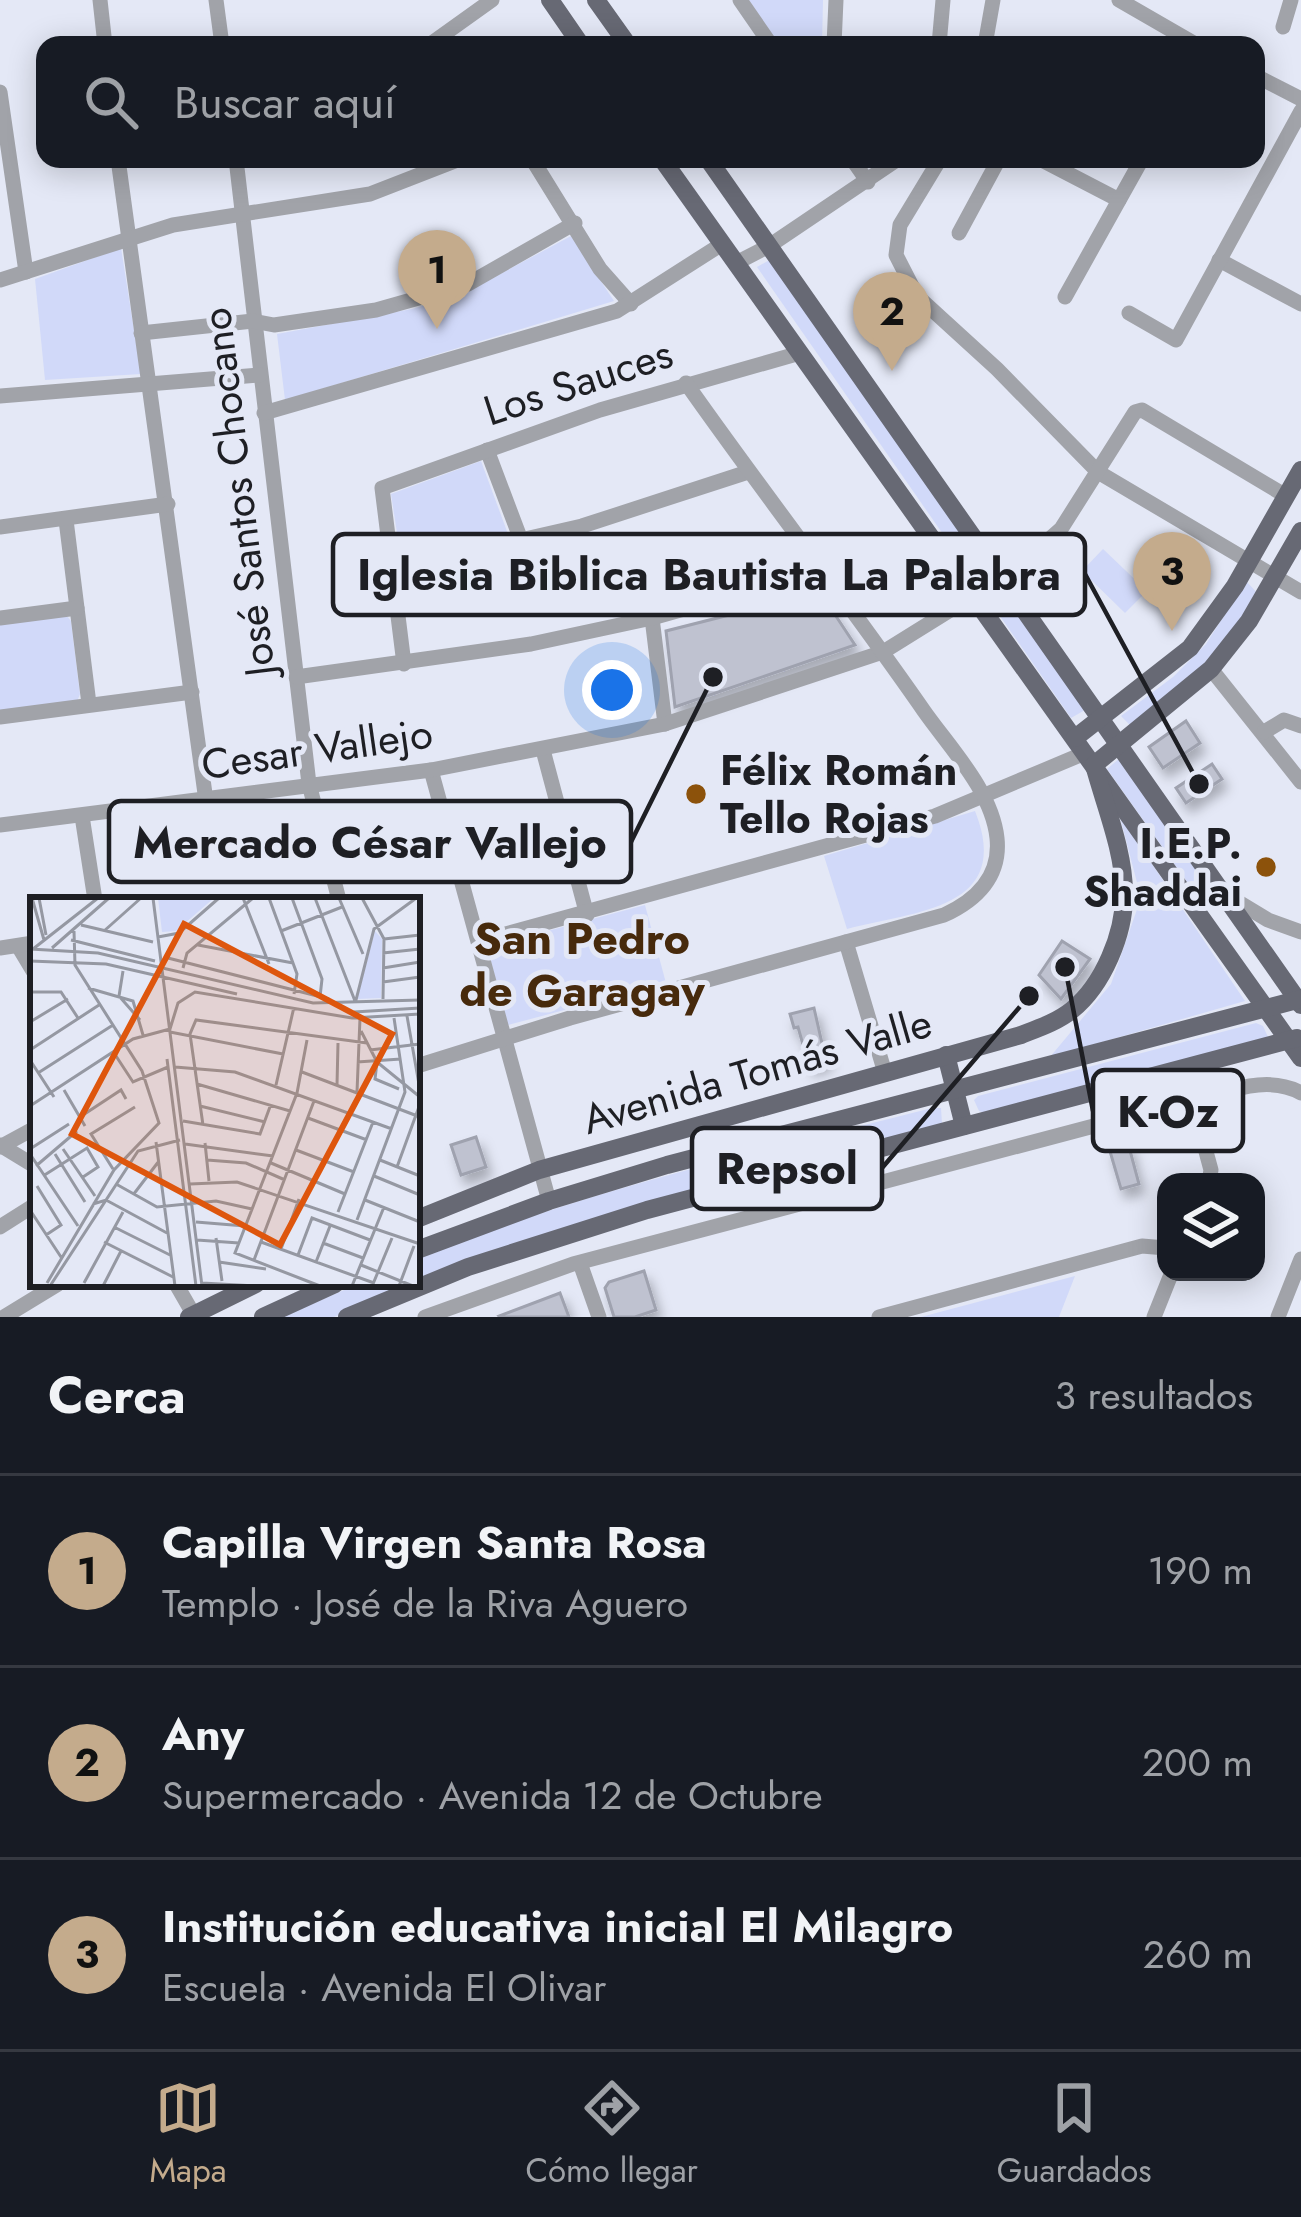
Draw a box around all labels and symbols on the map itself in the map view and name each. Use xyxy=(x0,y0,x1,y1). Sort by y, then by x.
pin: 1 xyxy=(398,230,476,329)
pin: 2 xyxy=(853,272,931,371)
street label: José Santos Chocano xyxy=(185,304,291,685)
street label: Los Sauces xyxy=(476,323,680,441)
pin: 3 xyxy=(1133,532,1211,631)
callout: Iglesia Biblica Bautista La Palabra xyxy=(333,534,1085,615)
text: Iglesia Biblica Bautista La Palabra xyxy=(357,542,1061,607)
your location xyxy=(582,660,642,720)
street label: Cesar Vallejo xyxy=(198,703,436,795)
place label: Félix Román Tello Rojas xyxy=(720,740,957,849)
marker: Félix Román Tello Rojas xyxy=(683,781,709,807)
callout: Mercado César Vallejo xyxy=(109,801,631,882)
text: Mercado César Vallejo xyxy=(133,810,607,875)
place label: I.E.P. Shaddai xyxy=(1083,813,1242,922)
marker: I.E.P. Shaddai xyxy=(1253,854,1279,880)
inset map xyxy=(30,897,420,1287)
district label: San Pedro de Garagay xyxy=(459,906,705,1023)
street label: Avenida Tomás Valle xyxy=(575,992,939,1150)
callout: K-Oz xyxy=(1093,1070,1243,1151)
text: K-Oz xyxy=(1117,1079,1219,1144)
callout: Repsol xyxy=(692,1128,882,1209)
text: Repsol xyxy=(716,1136,858,1201)

